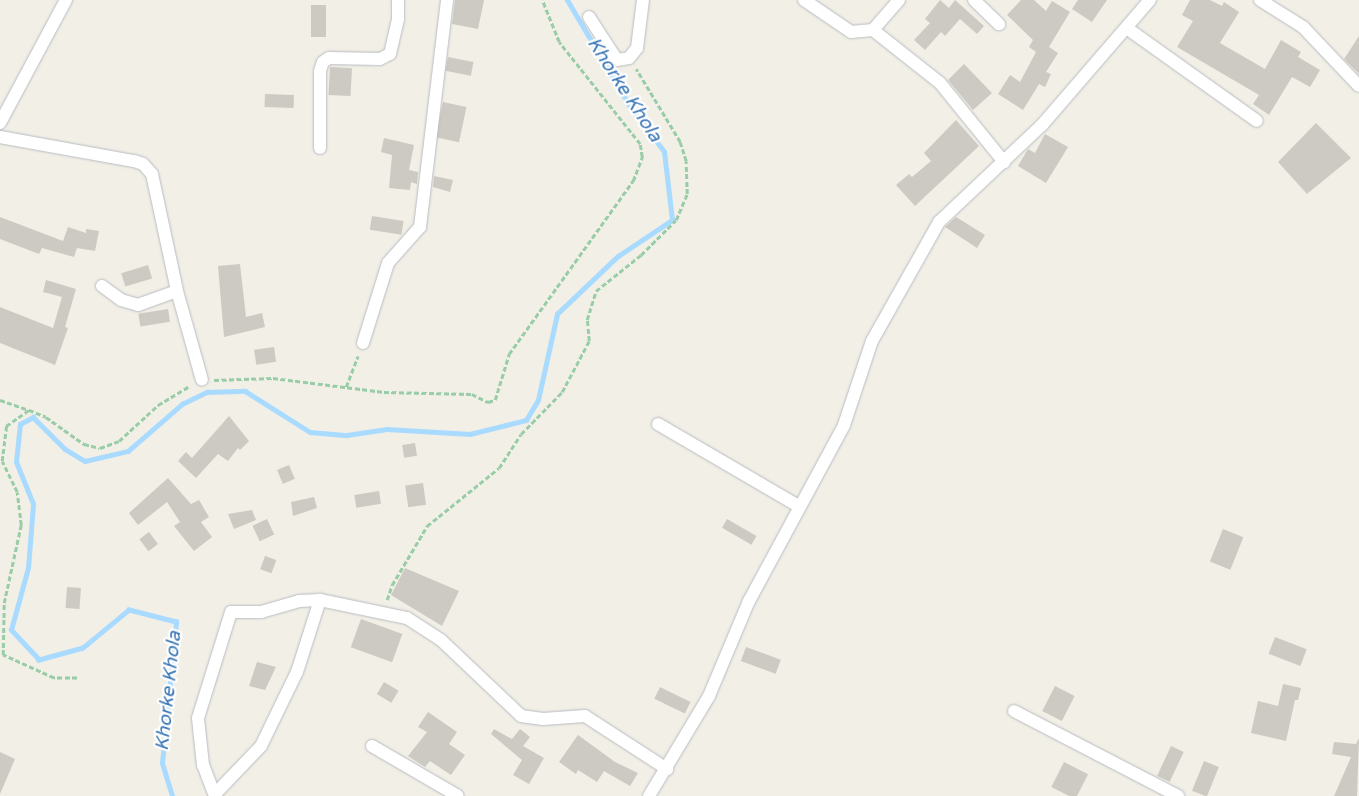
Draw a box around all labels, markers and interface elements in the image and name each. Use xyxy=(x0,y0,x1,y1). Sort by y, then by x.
water label: Khorke Khola xyxy=(582,33,666,147)
water label: Khorke Khola xyxy=(151,630,187,752)

